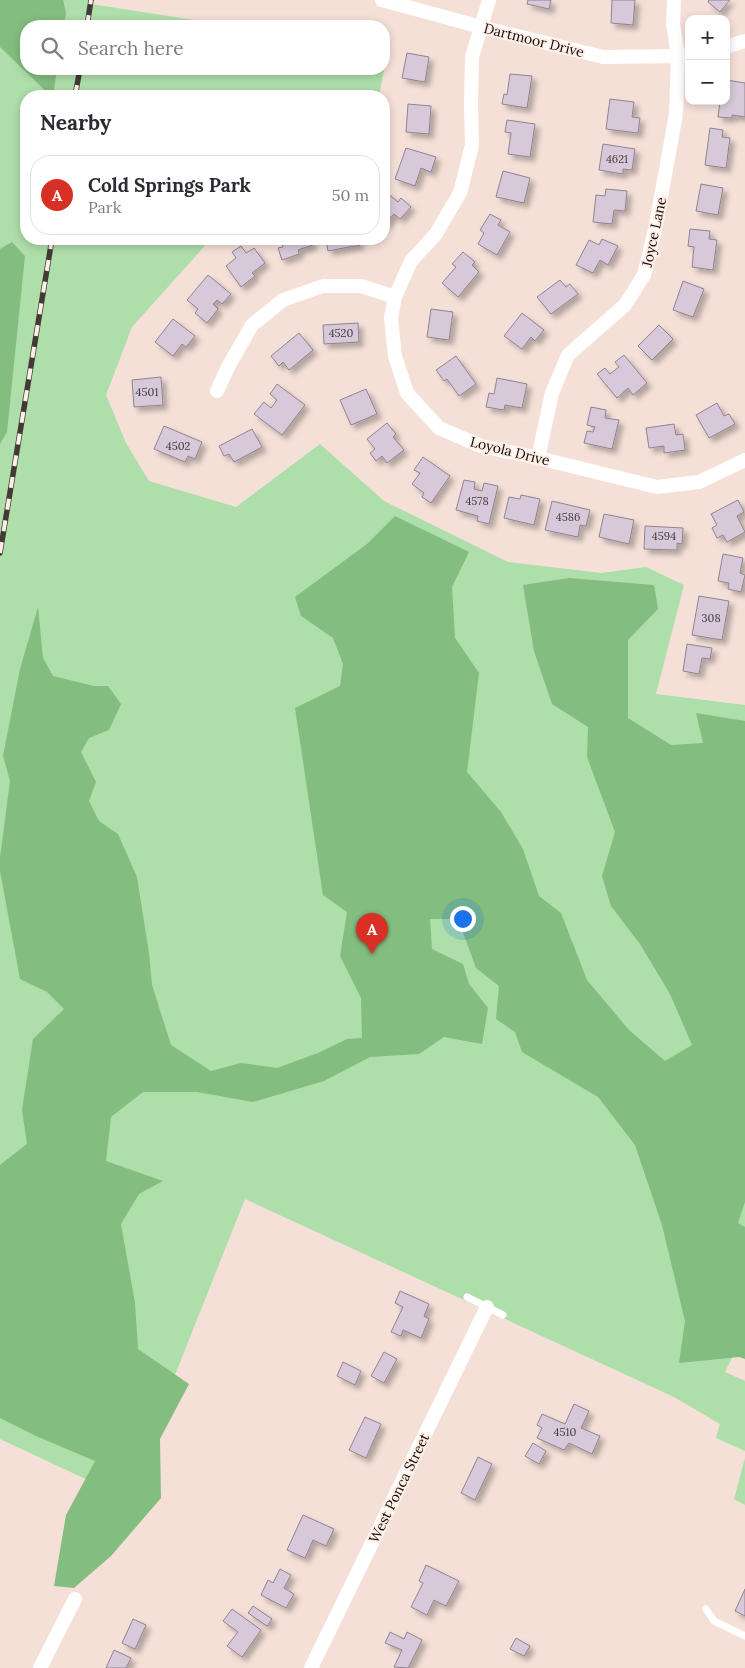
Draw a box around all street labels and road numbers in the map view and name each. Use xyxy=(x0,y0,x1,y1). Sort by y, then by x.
street label: Dartmoor Drive xyxy=(482,19,586,61)
street label: Joyce Lane xyxy=(638,195,670,269)
street label: Loyola Drive xyxy=(468,432,552,470)
street label: West Ponca Street xyxy=(365,1430,434,1546)

